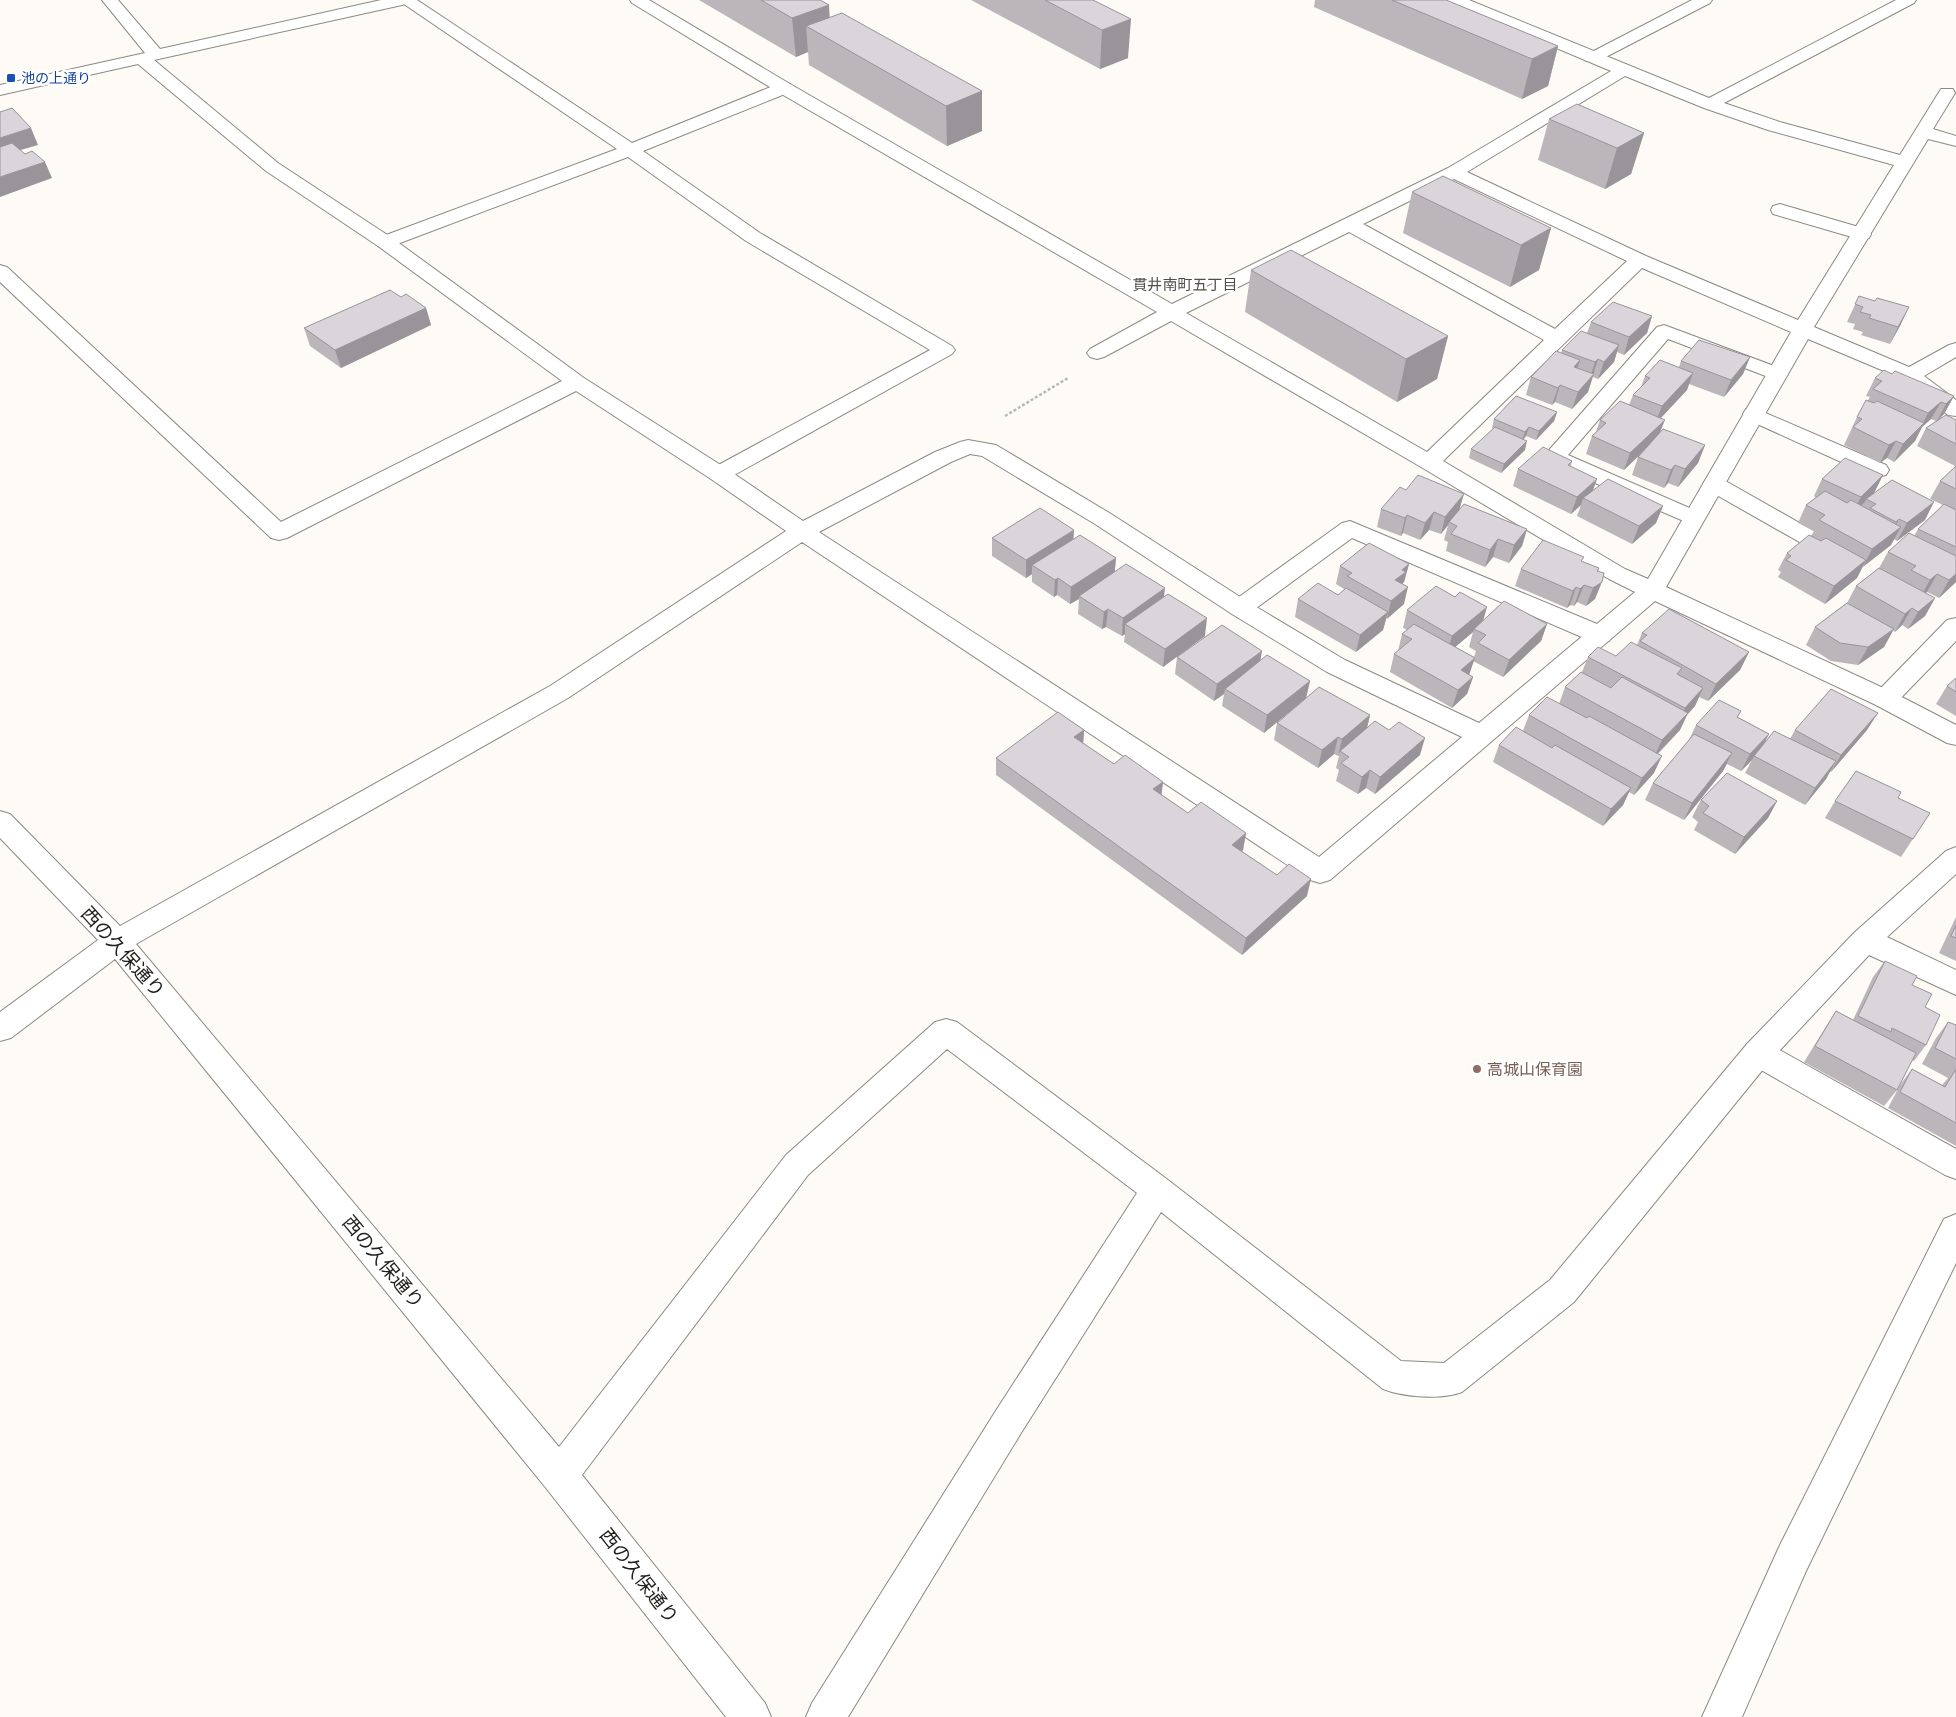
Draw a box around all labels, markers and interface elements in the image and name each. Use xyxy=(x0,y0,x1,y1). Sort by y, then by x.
place label: 池の上通り xyxy=(21,70,91,87)
marker: 池の上通り xyxy=(5,72,17,84)
district label: 貫井南町五丁目 xyxy=(1132,276,1238,294)
street label: 西の久保通り xyxy=(76,902,170,1002)
place label: 高城山保育園 xyxy=(1487,1060,1583,1079)
marker: 高城山保育園 xyxy=(1471,1063,1483,1075)
street label: 西の久保通り xyxy=(338,1211,428,1313)
street label: 西の久保通り xyxy=(595,1524,683,1628)

